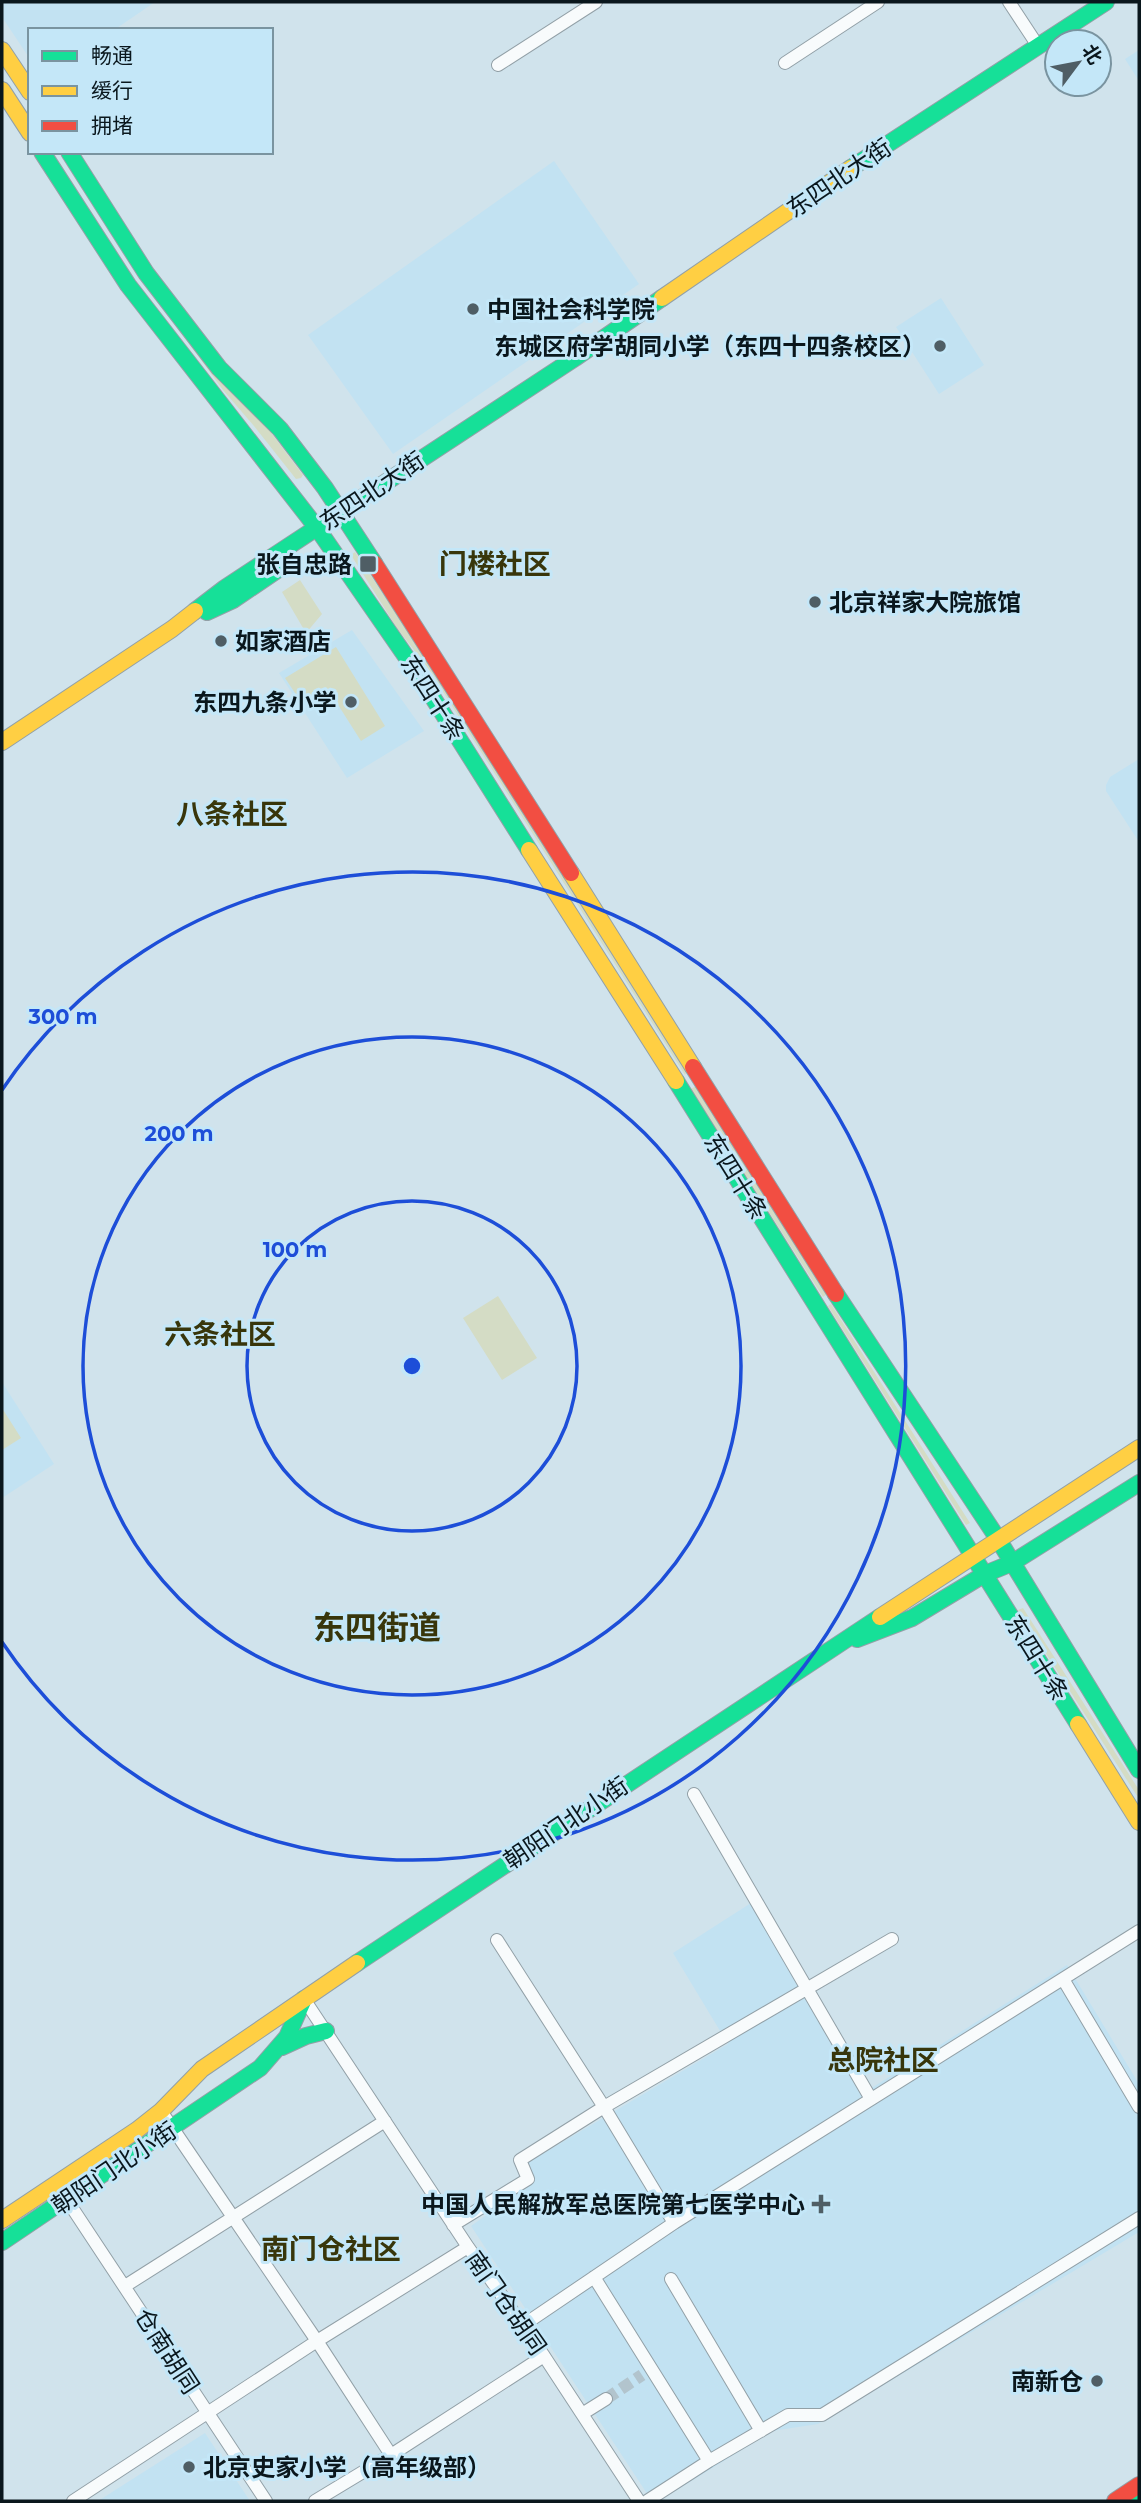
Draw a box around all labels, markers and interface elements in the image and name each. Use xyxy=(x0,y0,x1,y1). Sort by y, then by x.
legend xyxy=(28,28,273,154)
north arrow xyxy=(1043,28,1113,98)
text: 北 xyxy=(1077,40,1107,68)
text: 畅通 xyxy=(91,43,133,68)
text: 缓行 xyxy=(91,78,133,103)
text: 拥堵 xyxy=(91,113,133,138)
street label: 东四北大街 xyxy=(781,132,897,224)
place label: 中国社会科学院 xyxy=(487,295,655,324)
marker: 中国社会科学院 xyxy=(465,301,481,317)
place label: 东城区府学胡同小学（东四十四条校区） xyxy=(494,332,926,361)
marker: 东城区府学胡同小学（东四十四条校区） xyxy=(932,338,948,354)
street label: 东四北大街 xyxy=(314,445,430,537)
district label: 门楼社区 xyxy=(439,547,551,581)
place label: 张自忠路 xyxy=(256,550,352,579)
marker: 张自忠路 xyxy=(358,554,378,574)
place label: 北京祥家大院旅馆 xyxy=(829,588,1021,617)
marker: 北京祥家大院旅馆 xyxy=(807,594,823,610)
place label: 如家酒店 xyxy=(235,627,331,656)
marker: 如家酒店 xyxy=(213,633,229,649)
street label: 东四十条 xyxy=(395,650,471,746)
place label: 东四九条小学 xyxy=(193,688,337,717)
marker: 东四九条小学 xyxy=(343,694,359,710)
district label: 八条社区 xyxy=(176,797,288,831)
text: 300 m xyxy=(28,1004,97,1029)
text: 200 m xyxy=(145,1121,213,1146)
street label: 东四十条 xyxy=(698,1129,774,1225)
text: 100 m xyxy=(263,1237,327,1262)
district label: 六条社区 xyxy=(164,1317,276,1351)
centre of rings xyxy=(400,1354,424,1378)
district label: 东四街道 xyxy=(313,1608,441,1647)
street label: 东四十条 xyxy=(999,1610,1075,1706)
street label: 朝阳门北小街 xyxy=(498,1771,634,1875)
district label: 总院社区 xyxy=(827,2043,939,2077)
street label: 朝阳门北小街 xyxy=(46,2116,182,2220)
place label: 中国人民解放军总医院第七医学中心 xyxy=(421,2190,805,2219)
marker: 中国人民解放军总医院第七医学中心 xyxy=(811,2194,831,2214)
district label: 南门仓社区 xyxy=(261,2232,401,2266)
street label: 南门仓胡同 xyxy=(460,2246,552,2360)
street label: 仓南胡同 xyxy=(129,2303,205,2399)
place label: 南新仓 xyxy=(1011,2367,1083,2396)
marker: 南新仓 xyxy=(1089,2373,1105,2389)
place label: 北京史家小学（高年级部） xyxy=(203,2453,491,2482)
marker: 北京史家小学（高年级部） xyxy=(181,2459,197,2475)

